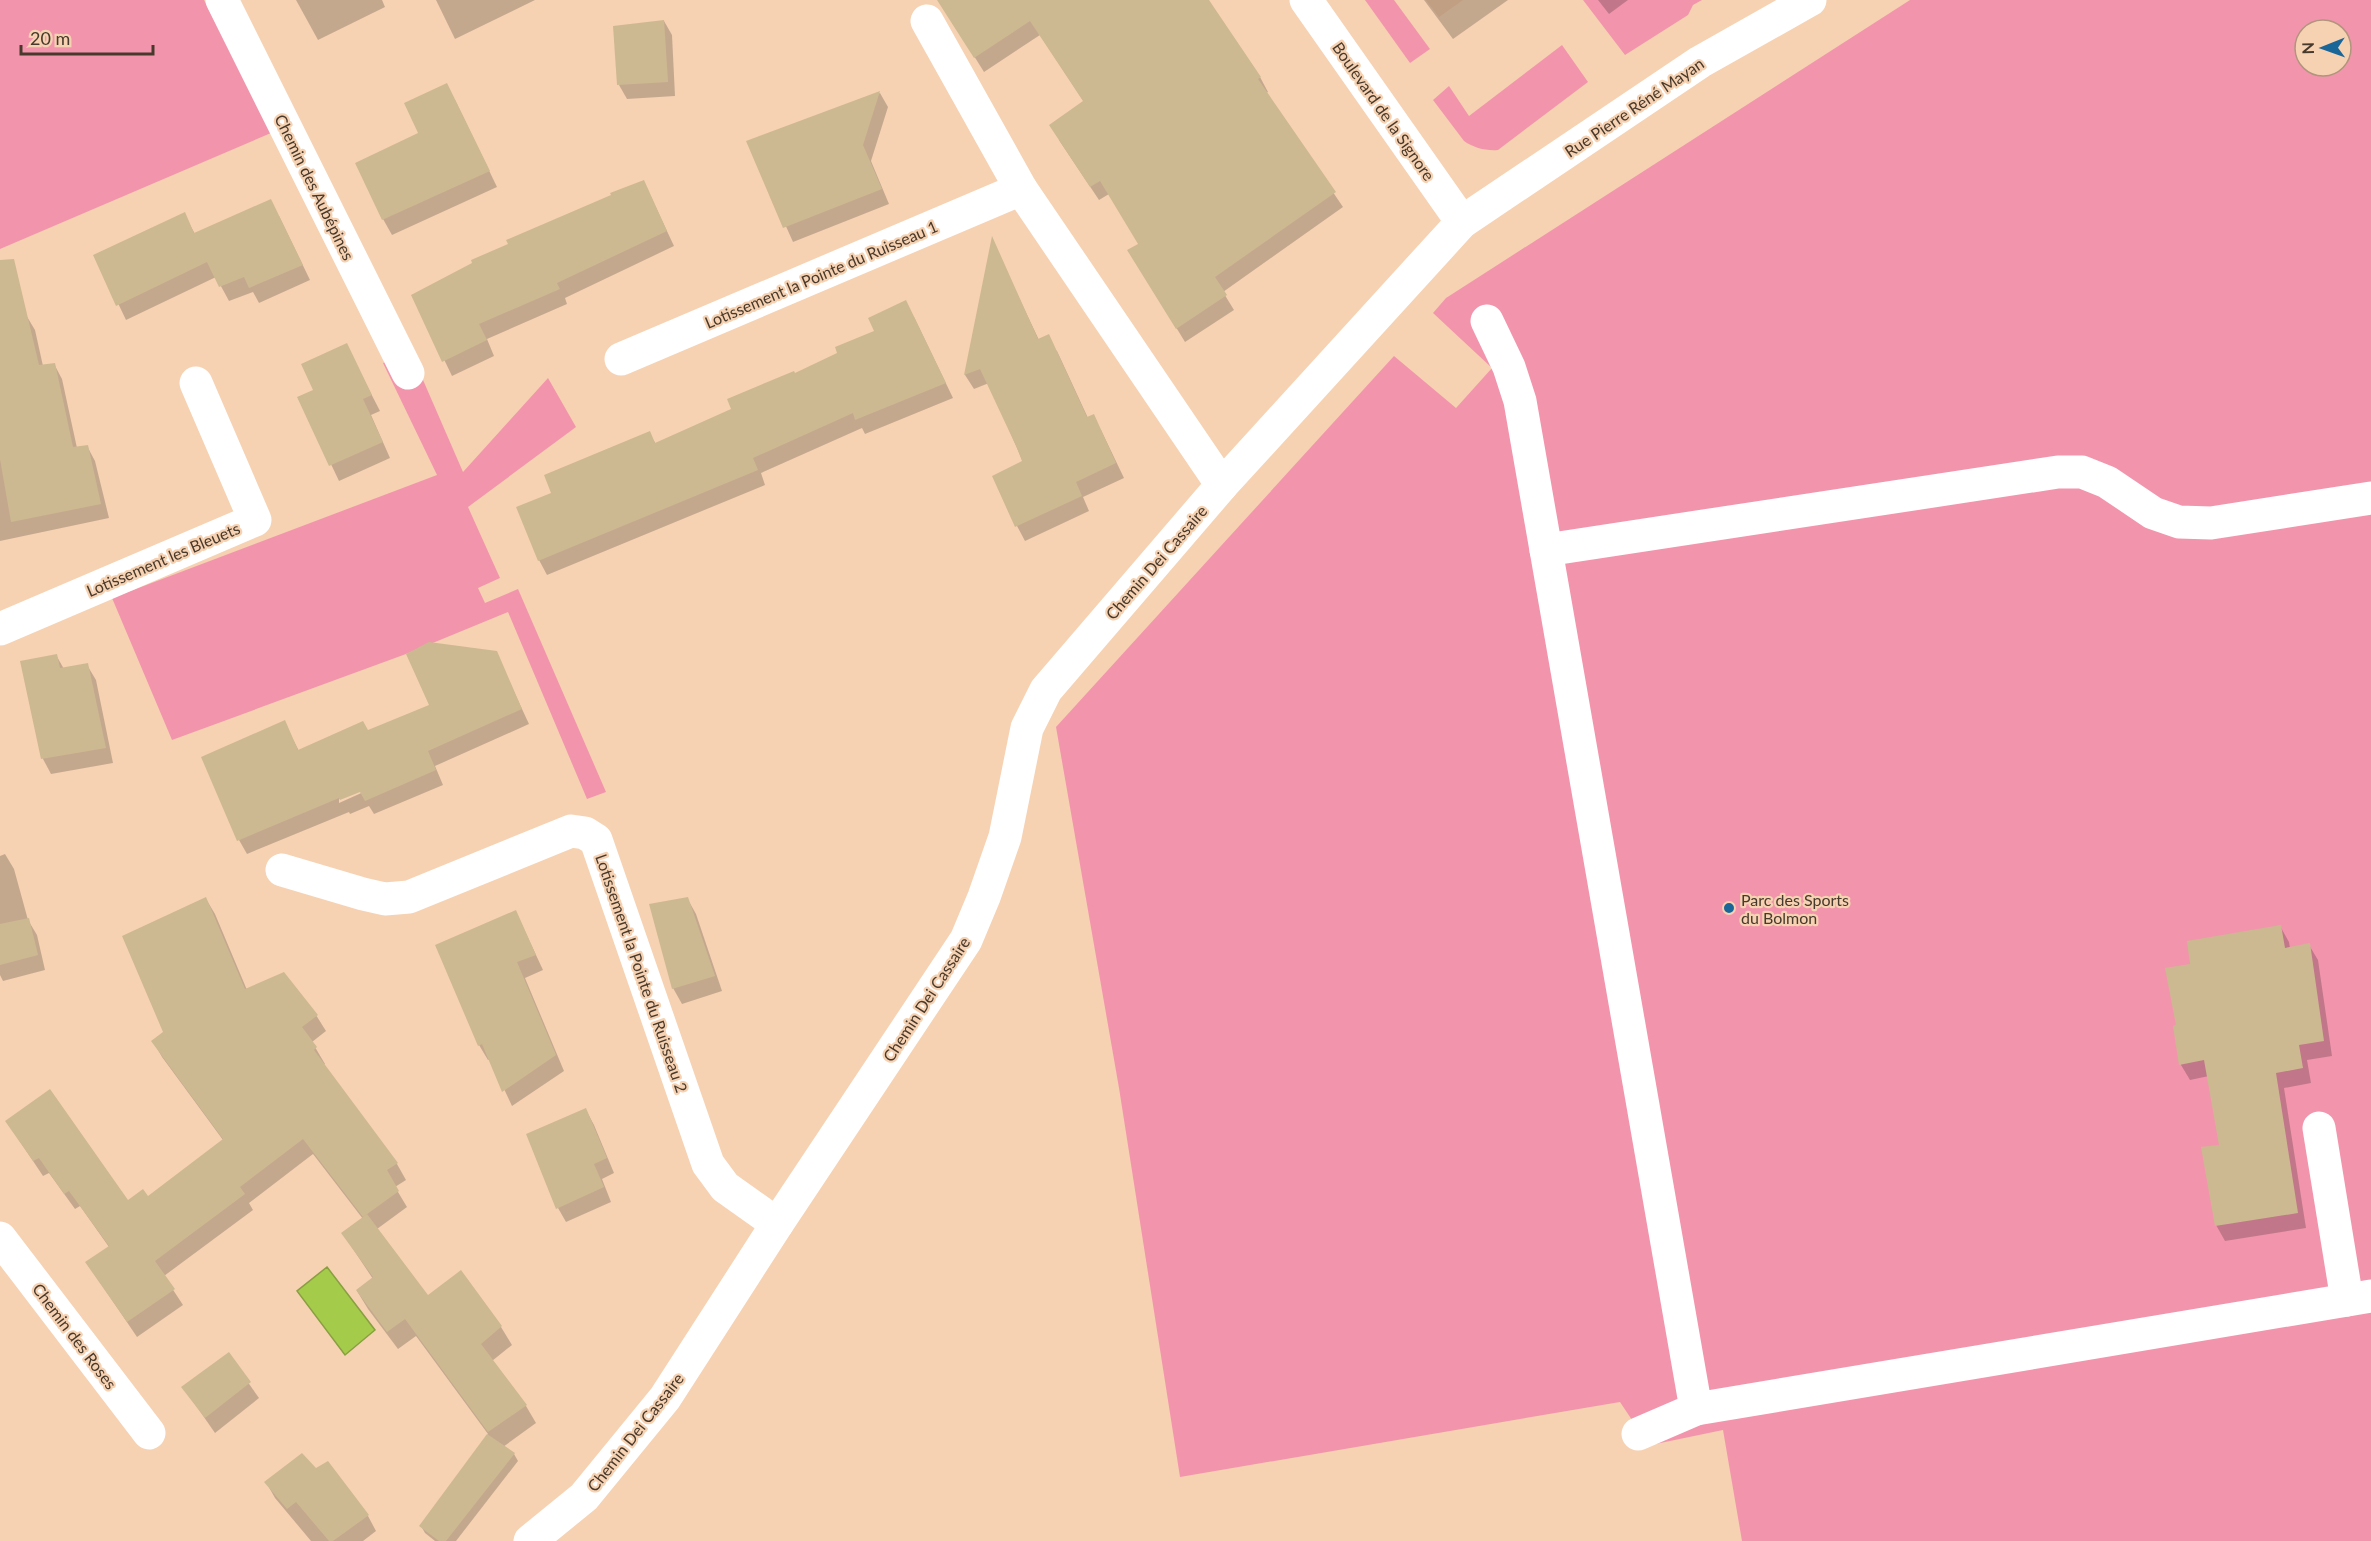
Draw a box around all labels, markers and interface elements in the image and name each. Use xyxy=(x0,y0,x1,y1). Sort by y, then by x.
scale bar xyxy=(21,18,153,56)
north arrow xyxy=(2293,18,2353,78)
text: 20 m xyxy=(30,27,70,49)
street label: Boulevard de la Signore xyxy=(1329,38,1439,184)
text: N xyxy=(2298,42,2317,55)
street label: Rue Pierre Réné Mayan xyxy=(1561,53,1707,161)
street label: Chemin des Aubépines xyxy=(271,111,359,263)
street label: Lotissement la Pointe du Ruisseau 1 xyxy=(702,216,940,332)
street label: Chemin Dei Cassaire xyxy=(1101,501,1211,623)
street label: Lotissement les Bleuets xyxy=(84,518,243,600)
street label: Lotissement la Pointe du Ruisseau 2 xyxy=(592,851,692,1095)
place label: Parc des Sports du Bolmon xyxy=(1741,890,1849,927)
marker: Parc des Sports du Bolmon xyxy=(1722,901,1736,915)
street label: Chemin Dei Cassaire xyxy=(879,933,973,1065)
street label: Chemin des Roses xyxy=(29,1279,121,1393)
street label: Chemin Dei Cassaire xyxy=(583,1369,687,1495)

